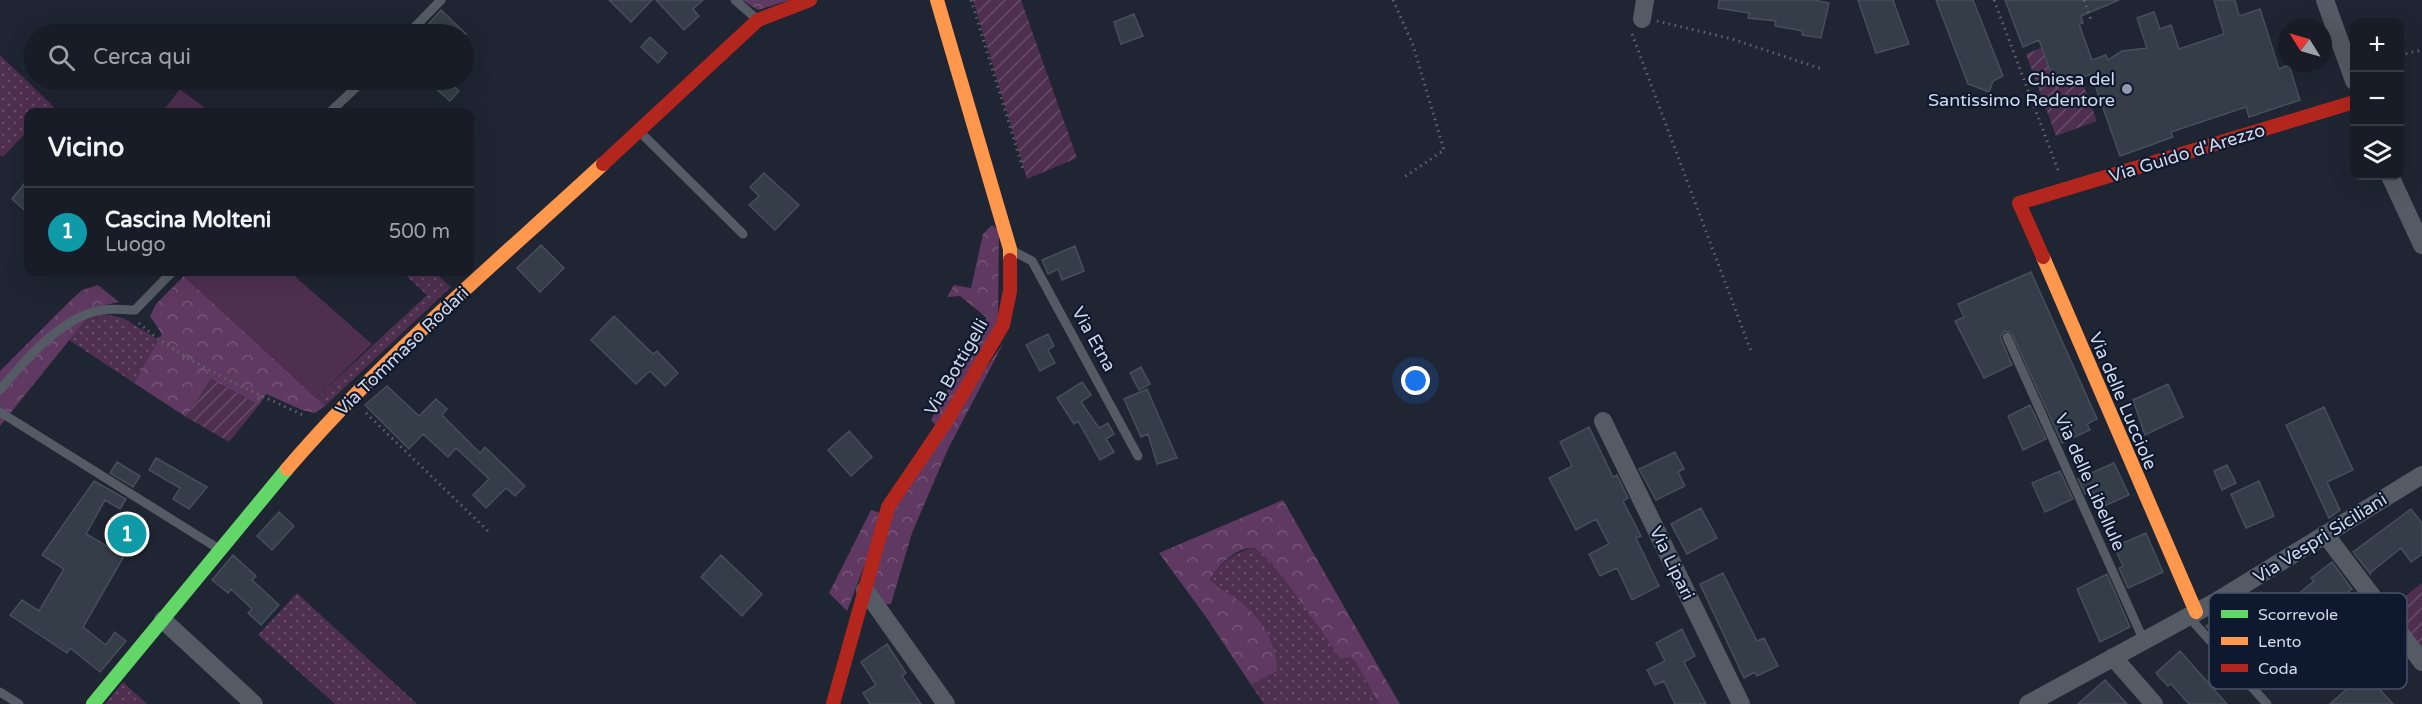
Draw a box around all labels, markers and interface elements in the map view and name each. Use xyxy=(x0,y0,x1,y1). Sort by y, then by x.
north arrow xyxy=(2278,18,2332,72)
map controls xyxy=(2350,18,2404,180)
button: + xyxy=(2350,18,2404,72)
search box xyxy=(24,24,474,90)
icon: search xyxy=(45,41,78,74)
text: Cerca qui xyxy=(93,44,191,70)
place label: Chiesa del Santissimo Redentore xyxy=(1928,68,2115,111)
button: − xyxy=(2350,72,2404,126)
marker: Chiesa del Santissimo Redentore xyxy=(2120,82,2134,96)
street label: Via Guido d'Arezzo xyxy=(2106,119,2268,187)
button: layers xyxy=(2350,126,2404,180)
text: Vicino xyxy=(48,132,124,163)
text: Cascina Molteni xyxy=(105,207,271,233)
text: 1 xyxy=(61,220,74,244)
text: 500 m xyxy=(389,220,450,244)
text: Luogo xyxy=(105,233,166,257)
street label: Via Tommaso Rodari xyxy=(331,282,473,420)
street label: Via Etna xyxy=(1067,303,1121,375)
street label: Via Bottigelli xyxy=(919,315,993,419)
street label: Via delle Lucciole xyxy=(2084,329,2162,473)
your location xyxy=(1401,366,1430,395)
street label: Via delle Libellule xyxy=(2050,410,2130,554)
street label: Via Vespri Siciliani xyxy=(2249,488,2391,588)
pin: 1 xyxy=(108,512,146,556)
street label: Via Lipari xyxy=(1645,523,1699,603)
legend xyxy=(2209,593,2407,689)
text: Scorrevole xyxy=(2258,605,2338,625)
text: Lento xyxy=(2258,632,2302,652)
text: Coda xyxy=(2258,659,2298,679)

